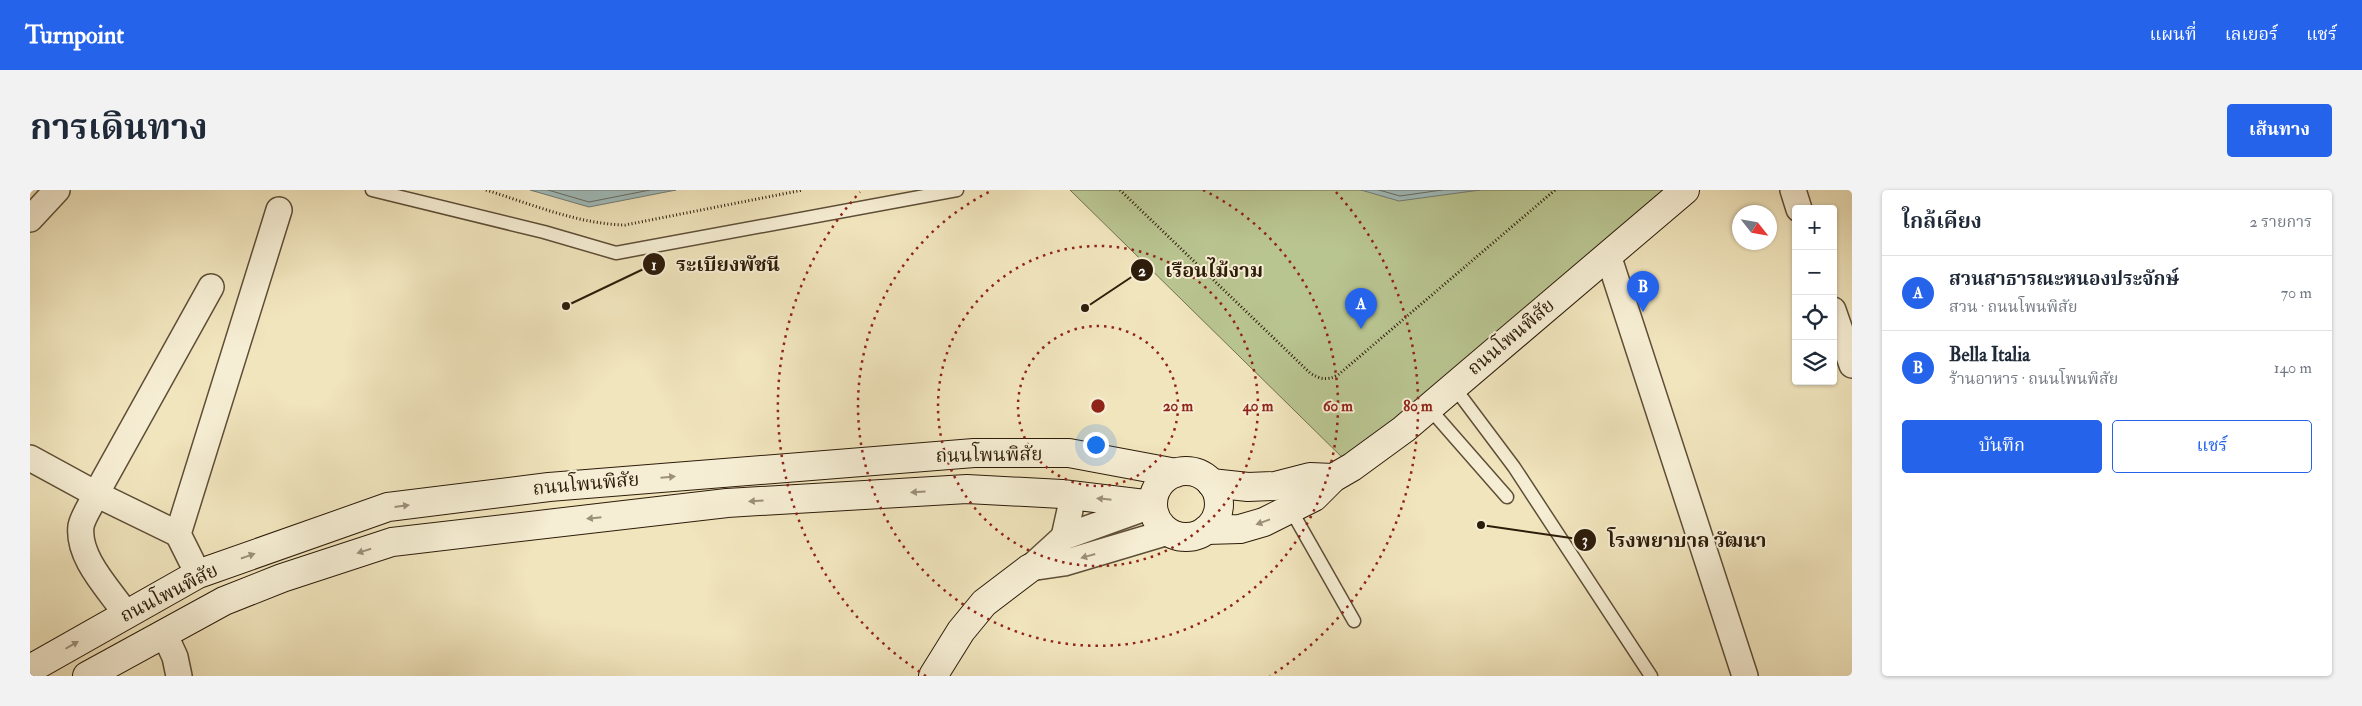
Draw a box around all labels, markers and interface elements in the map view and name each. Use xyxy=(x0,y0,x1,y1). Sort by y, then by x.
text: Turnpoint xyxy=(25,20,124,51)
text: แผนที่ xyxy=(2149,23,2197,46)
text: เลเยอร์ xyxy=(2225,23,2278,46)
text: แชร์ xyxy=(2306,23,2337,46)
button: เส้นทาง xyxy=(2227,104,2332,157)
text: การเดินทาง xyxy=(30,106,208,150)
north arrow xyxy=(1732,205,1777,250)
map controls xyxy=(1792,205,1837,385)
button: + xyxy=(1792,205,1837,250)
text: ใกล้เคียง xyxy=(1902,208,1982,235)
text: 2 รายการ xyxy=(2250,212,2312,232)
callout: ระเบียงพัชนี xyxy=(641,247,790,282)
button: − xyxy=(1792,250,1837,295)
text: ระเบียงพัชนี xyxy=(676,252,780,277)
callout: เรือนไม้งาม xyxy=(1130,253,1273,288)
text: 1 xyxy=(651,256,657,275)
text: เรือนไม้งาม xyxy=(1165,257,1263,283)
text: 2 xyxy=(1138,262,1146,281)
text: สวนสาธารณะหนองประจักษ์ xyxy=(1949,267,2179,291)
pin: B xyxy=(1627,271,1659,312)
text: A xyxy=(1913,283,1923,303)
text: 70 m xyxy=(2281,283,2312,303)
pin: A xyxy=(1345,288,1377,329)
street label: ถนนโพนพิสัย xyxy=(1460,291,1560,381)
button: locate xyxy=(1792,295,1837,340)
text: สวน · ถนนโพนพิสัย xyxy=(1949,297,2077,317)
button: layers xyxy=(1792,340,1837,385)
text: Bella Italia xyxy=(1949,343,2030,367)
text: B xyxy=(1913,358,1923,378)
text: 140 m xyxy=(2274,358,2312,378)
text: ร้านอาหาร · ถนนโพนพิสัย xyxy=(1949,369,2118,389)
centre of rings xyxy=(1089,397,1107,415)
text: 20 m xyxy=(1163,397,1193,416)
text: 40 m xyxy=(1242,397,1274,416)
text: 60 m xyxy=(1323,397,1353,416)
text: 80 m xyxy=(1403,397,1433,416)
button: บันทึก xyxy=(1902,420,2102,473)
button: แชร์ xyxy=(2112,420,2312,473)
your location xyxy=(1083,432,1109,458)
street label: ถนนโพนพิสัย xyxy=(935,439,1043,468)
street label: ถนนโพนพิสัย xyxy=(532,464,640,501)
one-way arrow xyxy=(660,472,676,480)
one-way arrow xyxy=(910,488,926,496)
one-way arrow xyxy=(1096,495,1112,503)
one-way arrow xyxy=(747,498,763,506)
one-way arrow xyxy=(395,501,411,509)
one-way arrow xyxy=(586,514,602,522)
one-way arrow xyxy=(1255,518,1270,526)
callout: โรงพยาบาล วัฒนา xyxy=(1573,523,1777,558)
text: โรงพยาบาล วัฒนา xyxy=(1606,527,1767,553)
text: 3 xyxy=(1582,531,1588,550)
one-way arrow xyxy=(357,548,372,555)
one-way arrow xyxy=(241,552,256,560)
one-way arrow xyxy=(1080,553,1095,561)
street label: ถนนโพนพิสัย xyxy=(115,555,222,628)
one-way arrow xyxy=(65,641,80,649)

